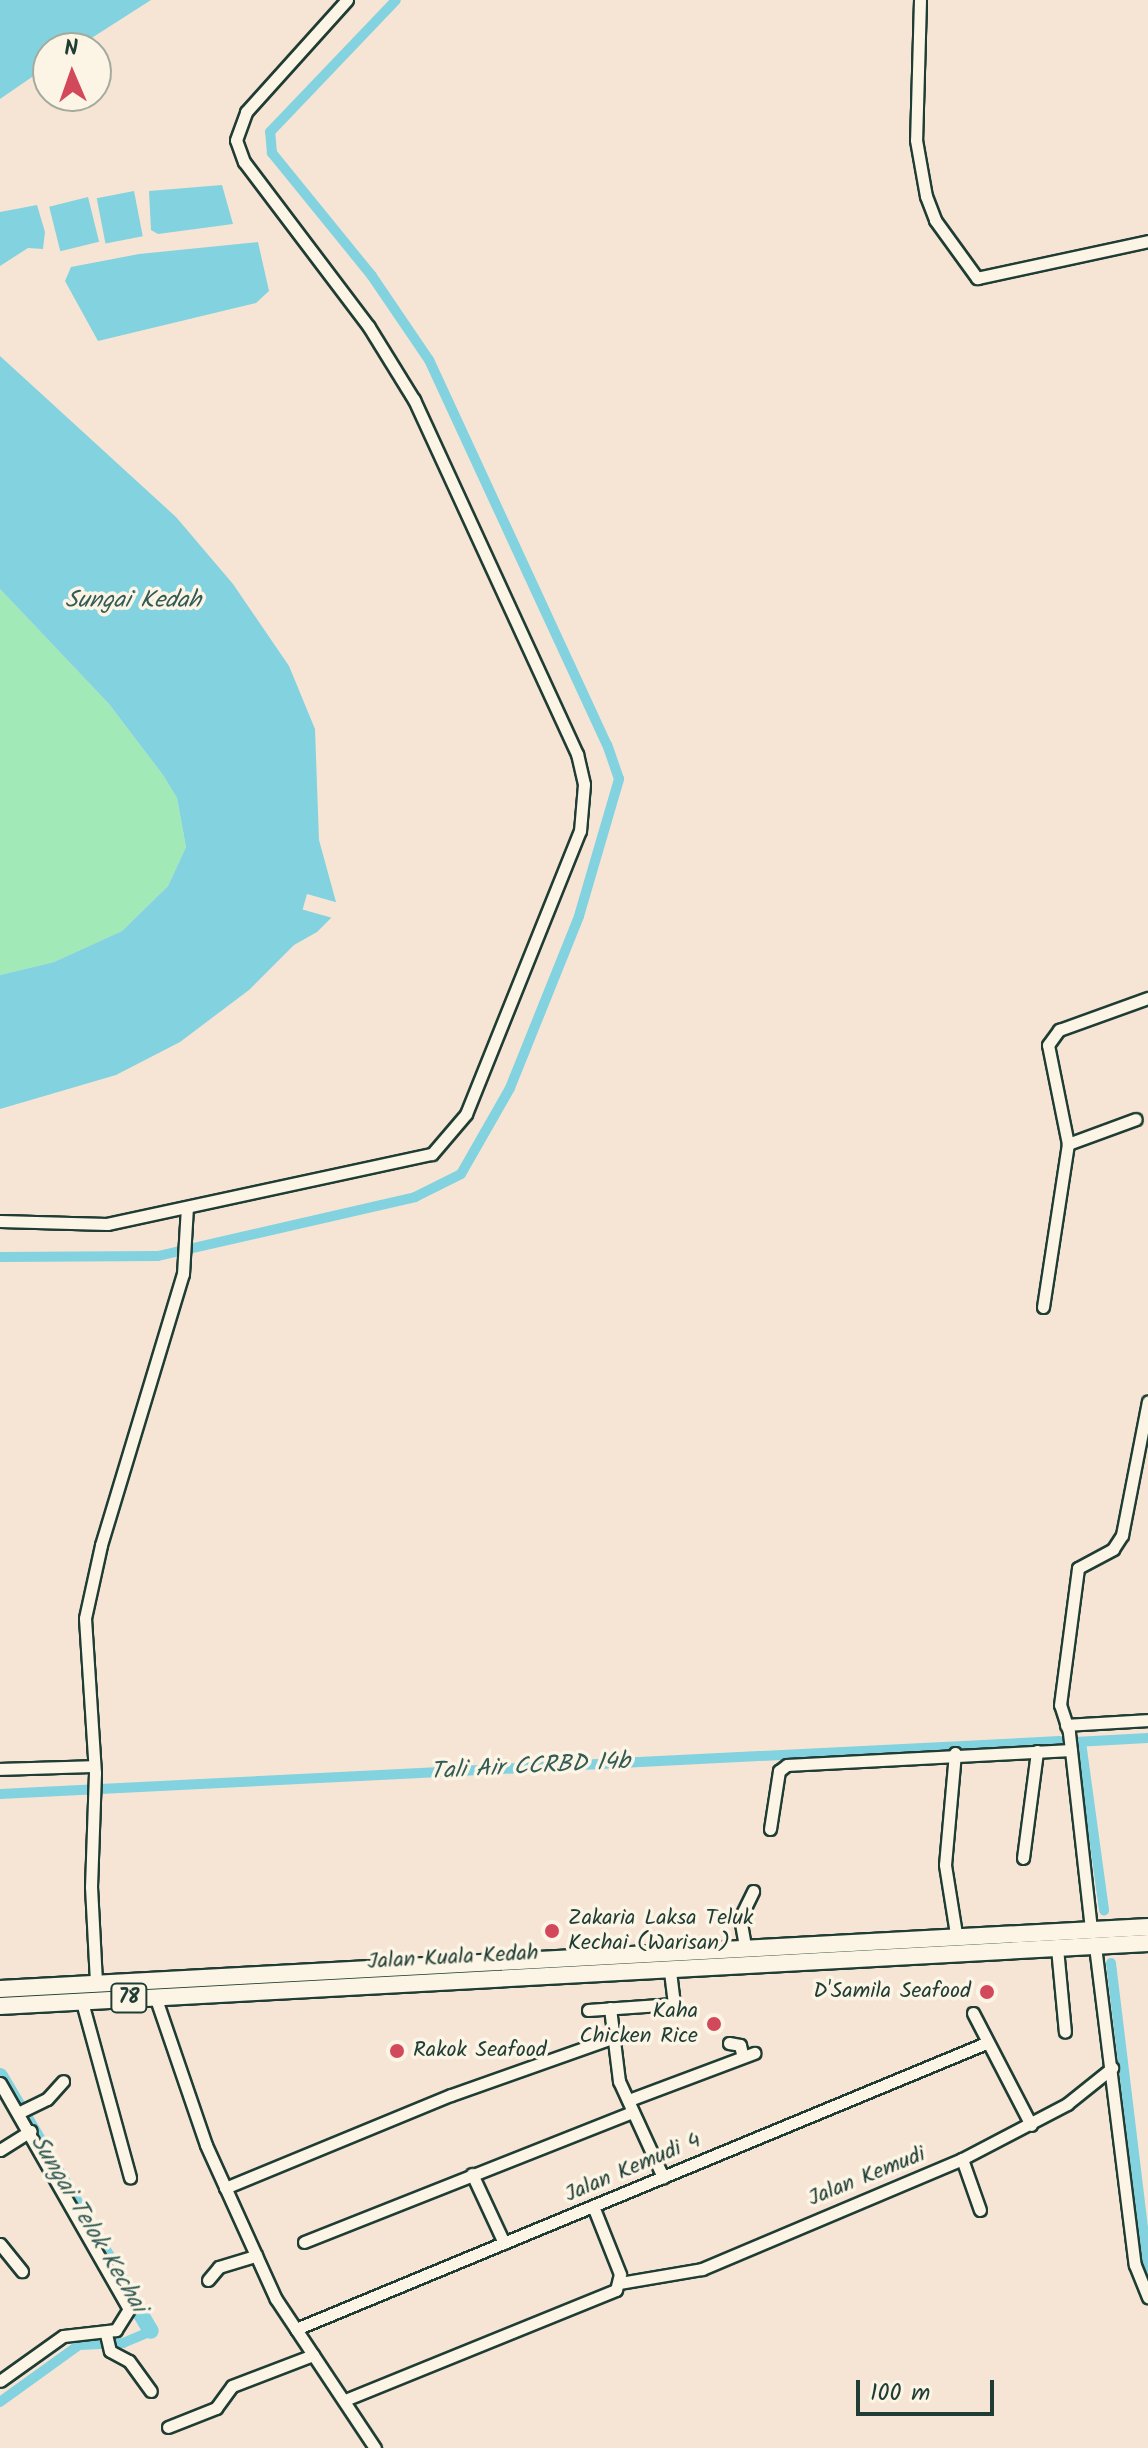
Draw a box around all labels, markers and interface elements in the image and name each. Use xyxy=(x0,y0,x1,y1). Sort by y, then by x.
north arrow xyxy=(32,32,112,112)
text: N xyxy=(64,32,79,67)
water label: Sungai Kedah xyxy=(65,587,201,615)
water label: Tali Air CCRBD 14b xyxy=(430,1747,630,1787)
place label: Zakaria Laksa Teluk Kechai (Warisan) xyxy=(568,1905,753,1956)
marker: Zakaria Laksa Teluk Kechai (Warisan) xyxy=(543,1922,561,1940)
street label: Jalan Kuala Kedah xyxy=(367,1940,539,1976)
place label: D'Samila Seafood xyxy=(813,1979,971,2005)
road number: 78 xyxy=(109,1982,149,2014)
marker: D'Samila Seafood xyxy=(978,1983,996,2001)
place label: Kaha Chicken Rice xyxy=(579,1998,698,2050)
marker: Kaha Chicken Rice xyxy=(705,2015,723,2033)
place label: Rakok Seafood xyxy=(413,2038,547,2064)
marker: Rakok Seafood xyxy=(388,2042,406,2060)
street label: Jalan Kemudi 4 xyxy=(561,2128,705,2208)
water label: Sungai Telok Kechai xyxy=(24,2130,152,2318)
street label: Jalan Kemudi xyxy=(805,2142,929,2212)
scale bar xyxy=(860,2364,998,2414)
text: 100 m xyxy=(870,2374,930,2413)

